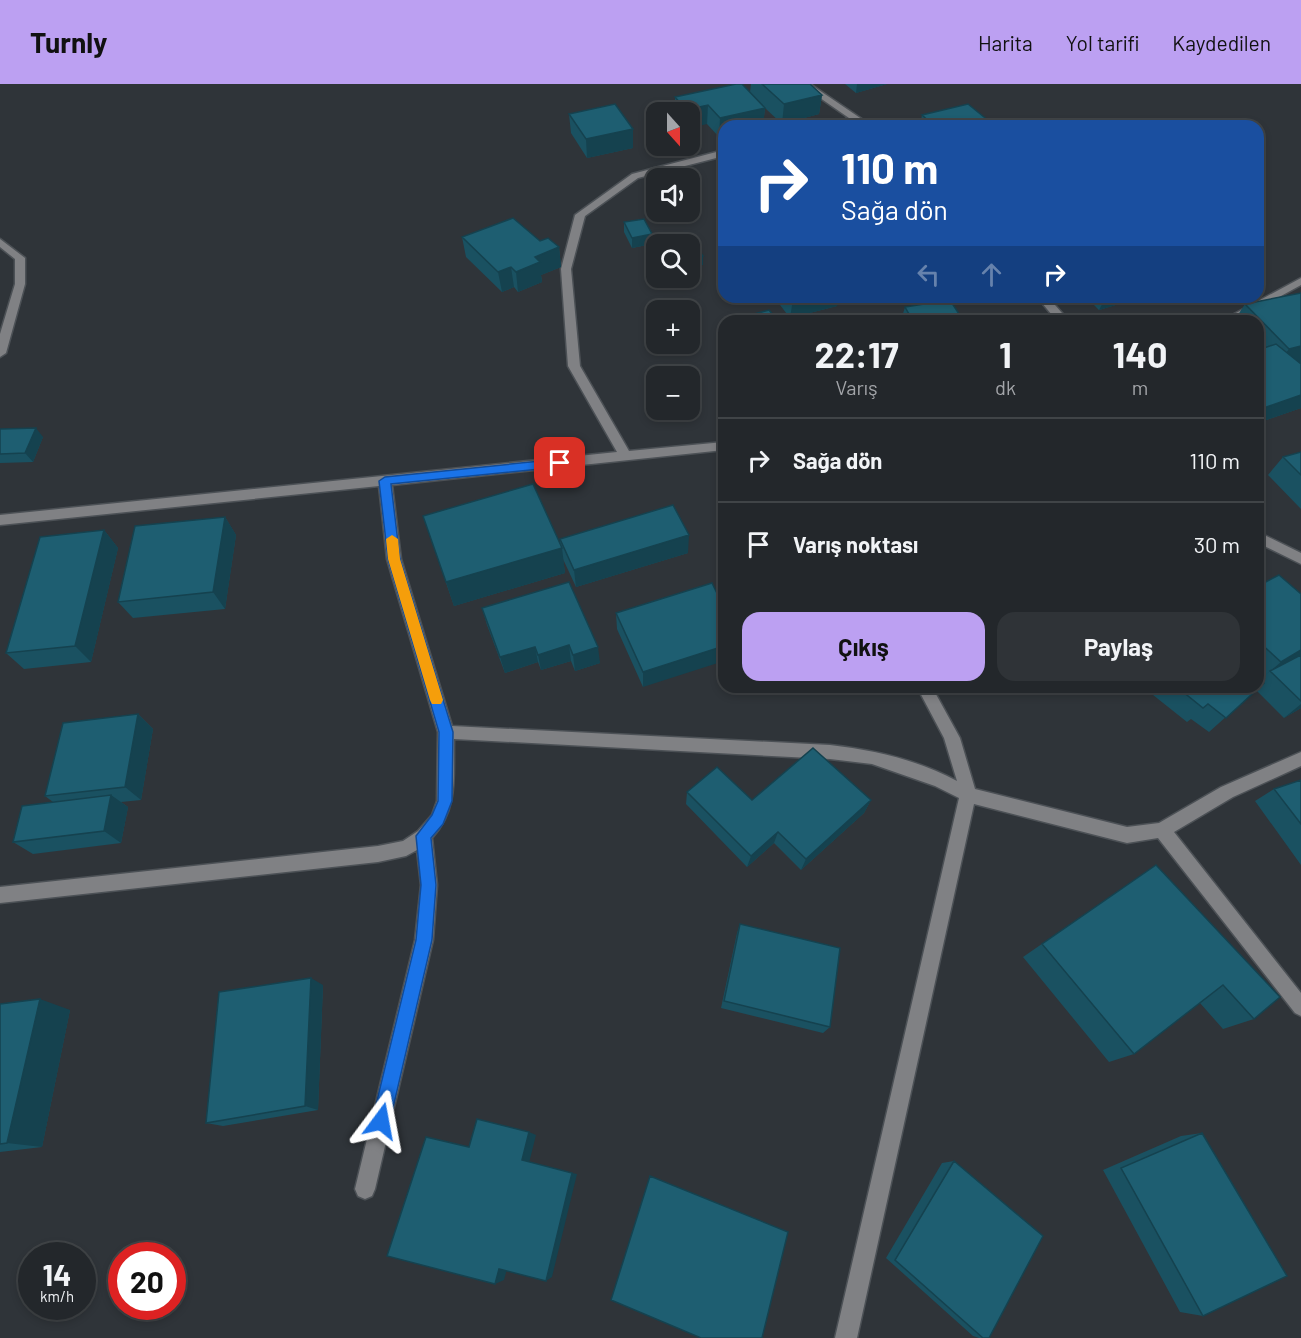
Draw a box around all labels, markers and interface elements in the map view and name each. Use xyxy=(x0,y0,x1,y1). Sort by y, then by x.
text: Turnly xyxy=(30,25,107,59)
text: Harita xyxy=(978,30,1033,55)
text: Yol tarifi xyxy=(1066,30,1139,55)
text: Kaydedilen xyxy=(1172,30,1271,55)
north arrow xyxy=(646,102,700,156)
map controls xyxy=(646,102,700,420)
text: 110 m xyxy=(841,142,938,192)
icon: right xyxy=(742,144,820,222)
button: sound xyxy=(646,168,700,222)
text: Sağa dön xyxy=(841,193,948,225)
button: search xyxy=(646,234,700,288)
icon: left xyxy=(912,258,945,291)
icon: ahead xyxy=(975,258,1008,291)
icon: right xyxy=(1038,258,1071,291)
button: + xyxy=(646,300,700,354)
text: 22:17 xyxy=(814,332,899,375)
text: 1 xyxy=(999,332,1012,375)
text: 140 xyxy=(1112,332,1167,375)
button: − xyxy=(646,366,700,420)
text: Varış xyxy=(835,375,878,399)
text: dk xyxy=(995,375,1016,399)
text: m xyxy=(1132,375,1148,399)
pin xyxy=(534,437,585,488)
icon: right xyxy=(742,444,775,477)
icon: arrive xyxy=(543,446,576,479)
text: Sağa dön xyxy=(793,447,882,473)
text: 110 m xyxy=(1190,447,1240,473)
icon: arrive xyxy=(742,528,775,561)
text: Varış noktası xyxy=(793,531,918,557)
text: 30 m xyxy=(1194,531,1240,557)
button: Çıkış xyxy=(742,612,985,681)
button: Paylaş xyxy=(997,612,1240,681)
position arrow xyxy=(349,1089,413,1153)
speed limit sign: 20 xyxy=(108,1242,186,1320)
text: 14 xyxy=(43,1256,71,1292)
text: km/h xyxy=(40,1287,74,1305)

